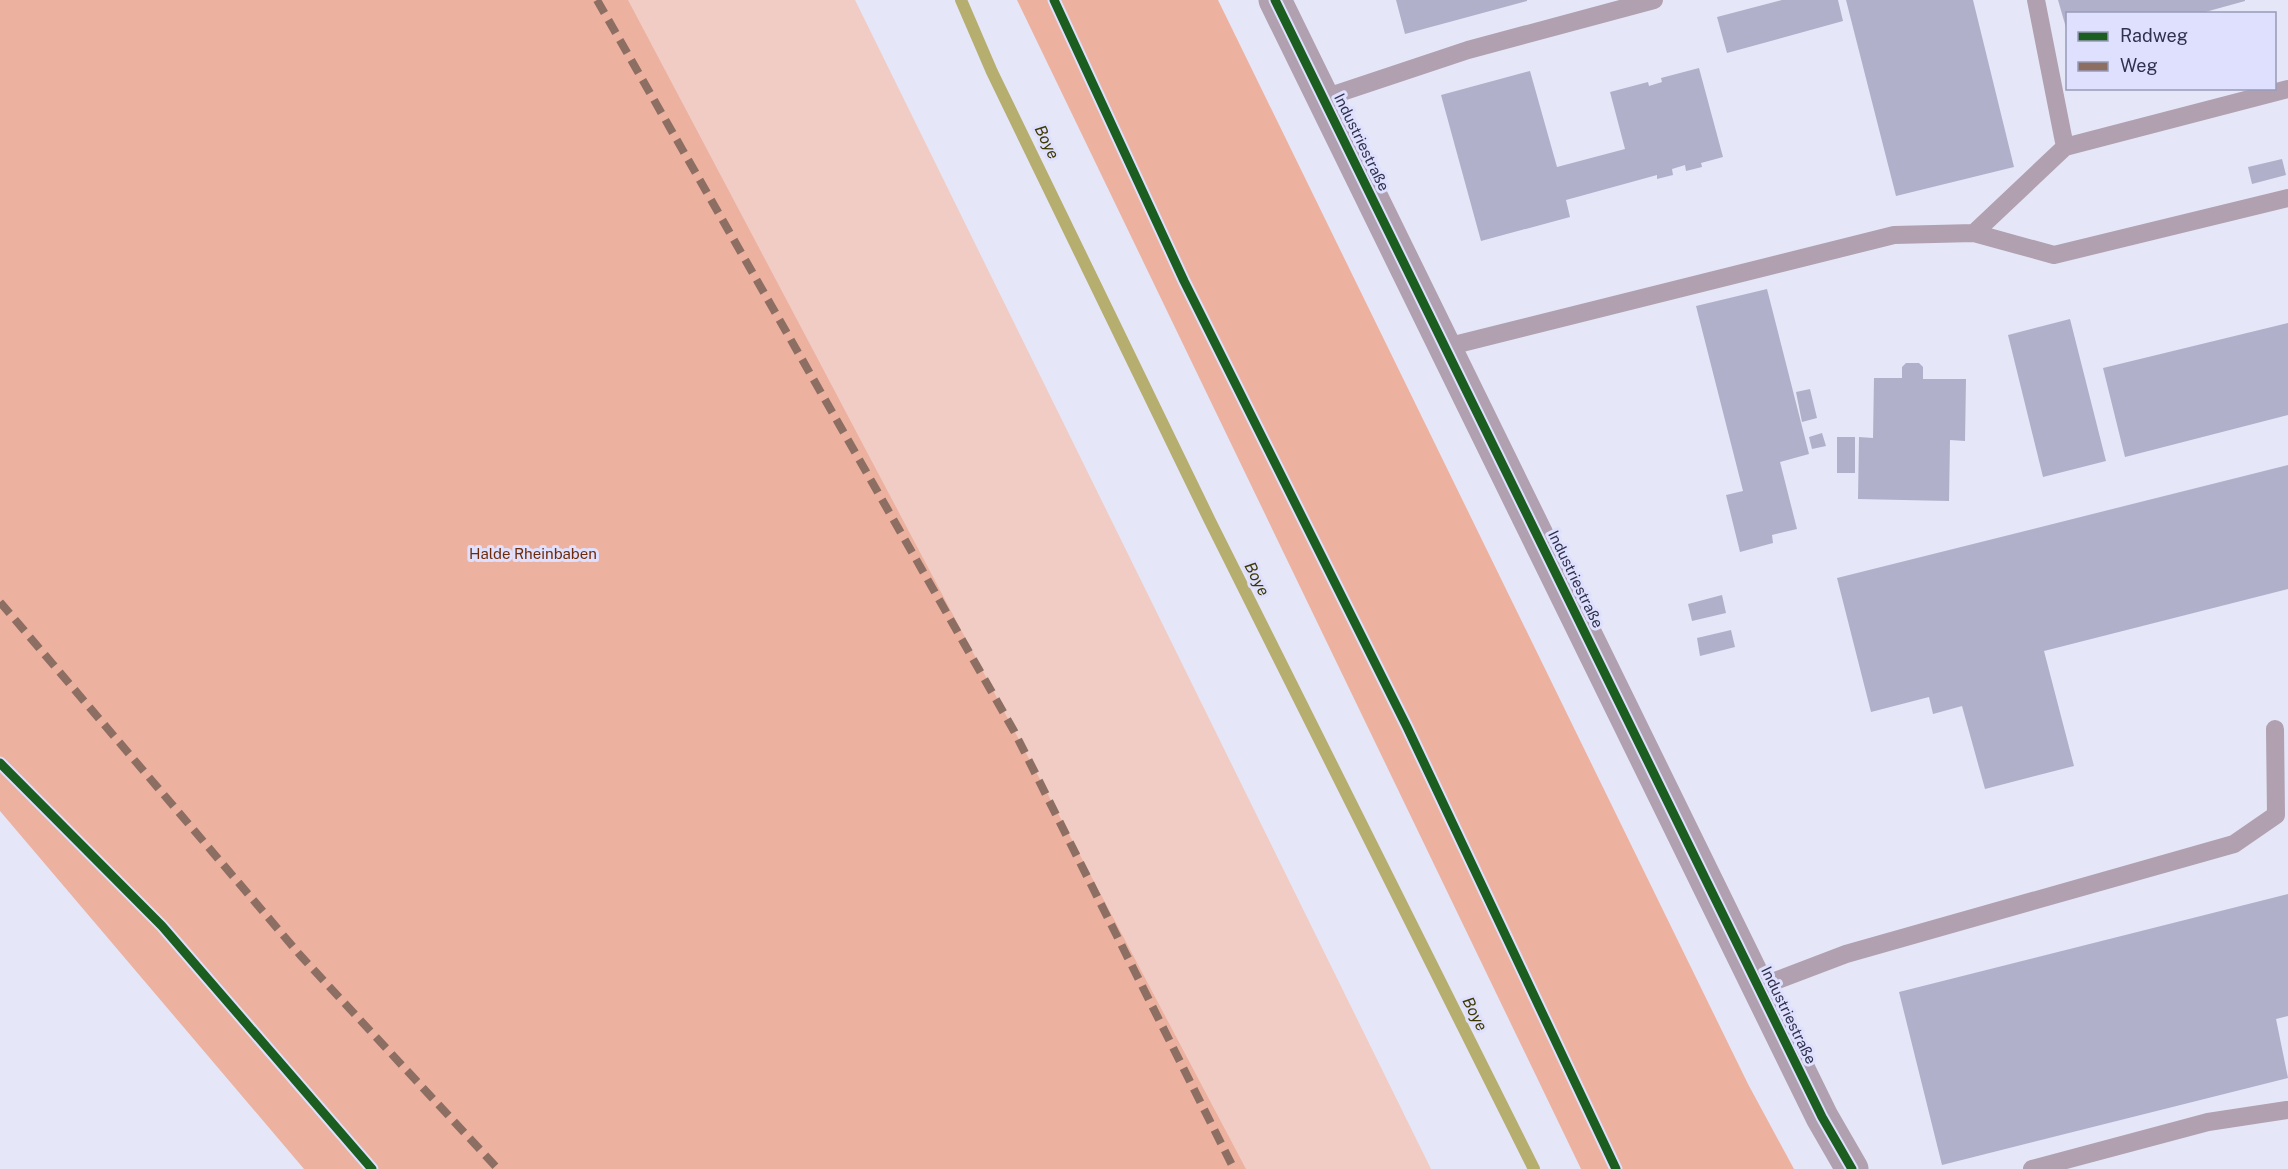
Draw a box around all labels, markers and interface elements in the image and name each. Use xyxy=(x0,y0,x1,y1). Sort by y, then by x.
legend xyxy=(2066,12,2276,90)
text: Radweg xyxy=(2120,25,2188,46)
text: Weg xyxy=(2120,55,2158,76)
street label: Industriestraße xyxy=(1331,90,1393,194)
water label: Boye xyxy=(1031,122,1063,162)
street label: Industriestraße xyxy=(1545,527,1607,631)
park label: Halde Rheinbaben xyxy=(469,545,597,562)
water label: Boye xyxy=(1240,559,1274,599)
street label: Industriestraße xyxy=(1758,963,1820,1067)
water label: Boye xyxy=(1458,994,1492,1034)

